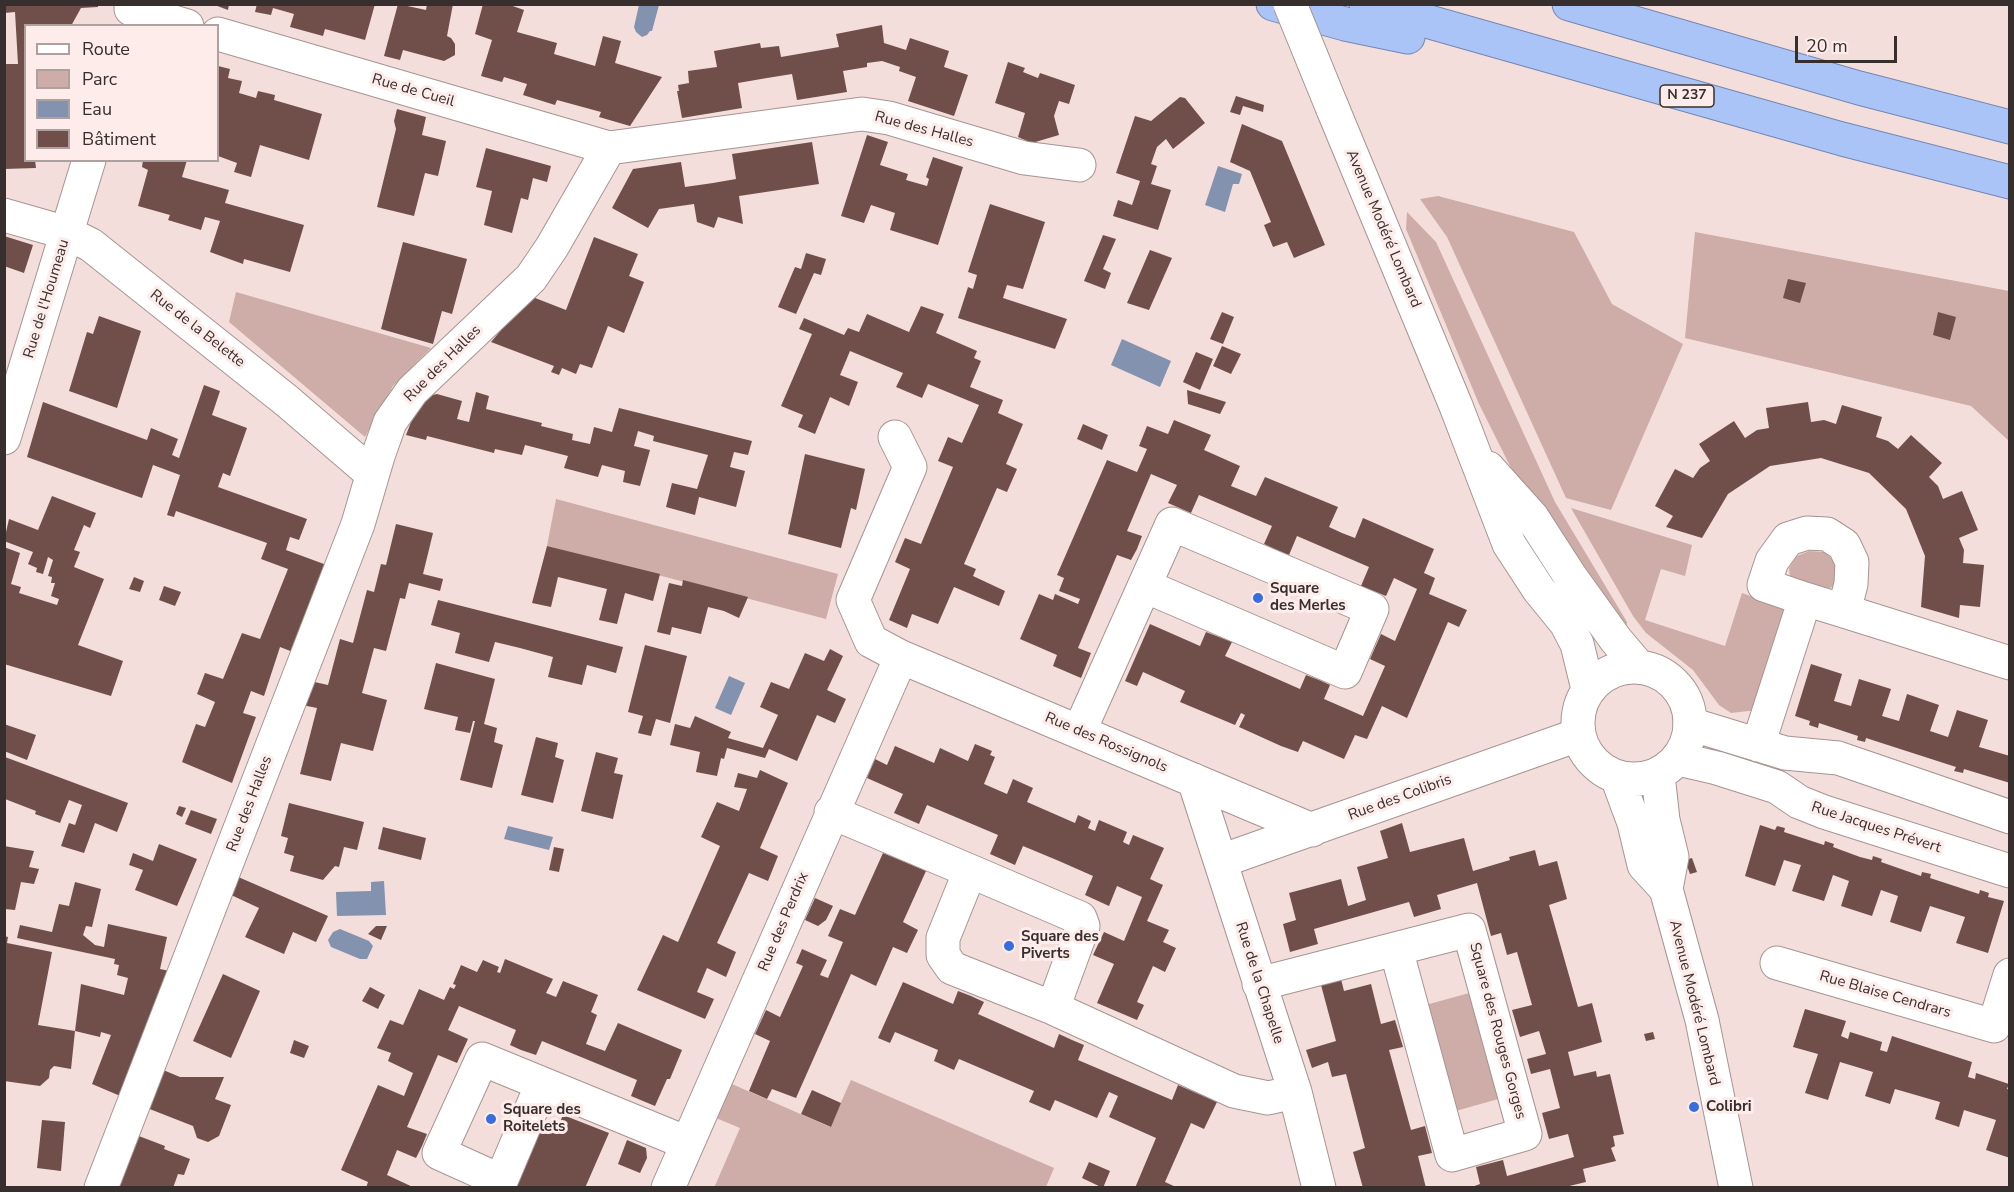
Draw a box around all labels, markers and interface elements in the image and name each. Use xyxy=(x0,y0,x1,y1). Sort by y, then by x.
legend xyxy=(24,24,219,162)
scale bar xyxy=(1798,24,1900,62)
text: 20 m xyxy=(1806,34,1848,58)
text: Route xyxy=(82,37,130,61)
text: Parc xyxy=(82,67,117,91)
street label: Rue de Cueil xyxy=(370,71,456,111)
road number: N 237 xyxy=(1660,85,1714,107)
text: Eau xyxy=(82,97,112,121)
street label: Rue des Halles xyxy=(873,108,975,152)
text: Bâtiment xyxy=(82,127,156,151)
street label: Avenue Modéré Lombard xyxy=(1342,147,1424,311)
street label: Rue de l'Houmeau xyxy=(20,237,74,361)
street label: Rue de la Belette xyxy=(146,286,248,372)
street label: Rue des Halles xyxy=(401,322,485,406)
place label: Square des Merles xyxy=(1270,580,1346,615)
marker: Square des Merles xyxy=(1251,591,1265,605)
street label: Rue des Rossignols xyxy=(1042,709,1170,777)
street label: Rue des Halles xyxy=(223,753,277,855)
street label: Rue des Colibris xyxy=(1346,771,1454,825)
street label: Rue Jacques Prévert xyxy=(1809,799,1943,857)
street label: Rue des Perdrix xyxy=(755,870,813,974)
street label: Avenue Modéré Lombard xyxy=(1665,918,1723,1088)
street label: Rue de la Chapelle xyxy=(1231,920,1287,1046)
place label: Square des Piverts xyxy=(1021,928,1099,963)
marker: Square des Piverts xyxy=(1002,939,1016,953)
street label: Square des Rouges Gorges xyxy=(1465,941,1529,1121)
street label: Rue Blaise Cendrars xyxy=(1817,968,1953,1022)
place label: Colibri xyxy=(1706,1098,1752,1116)
marker: Colibri xyxy=(1687,1100,1701,1114)
place label: Square des Roitelets xyxy=(503,1101,581,1136)
marker: Square des Roitelets xyxy=(484,1112,498,1126)

